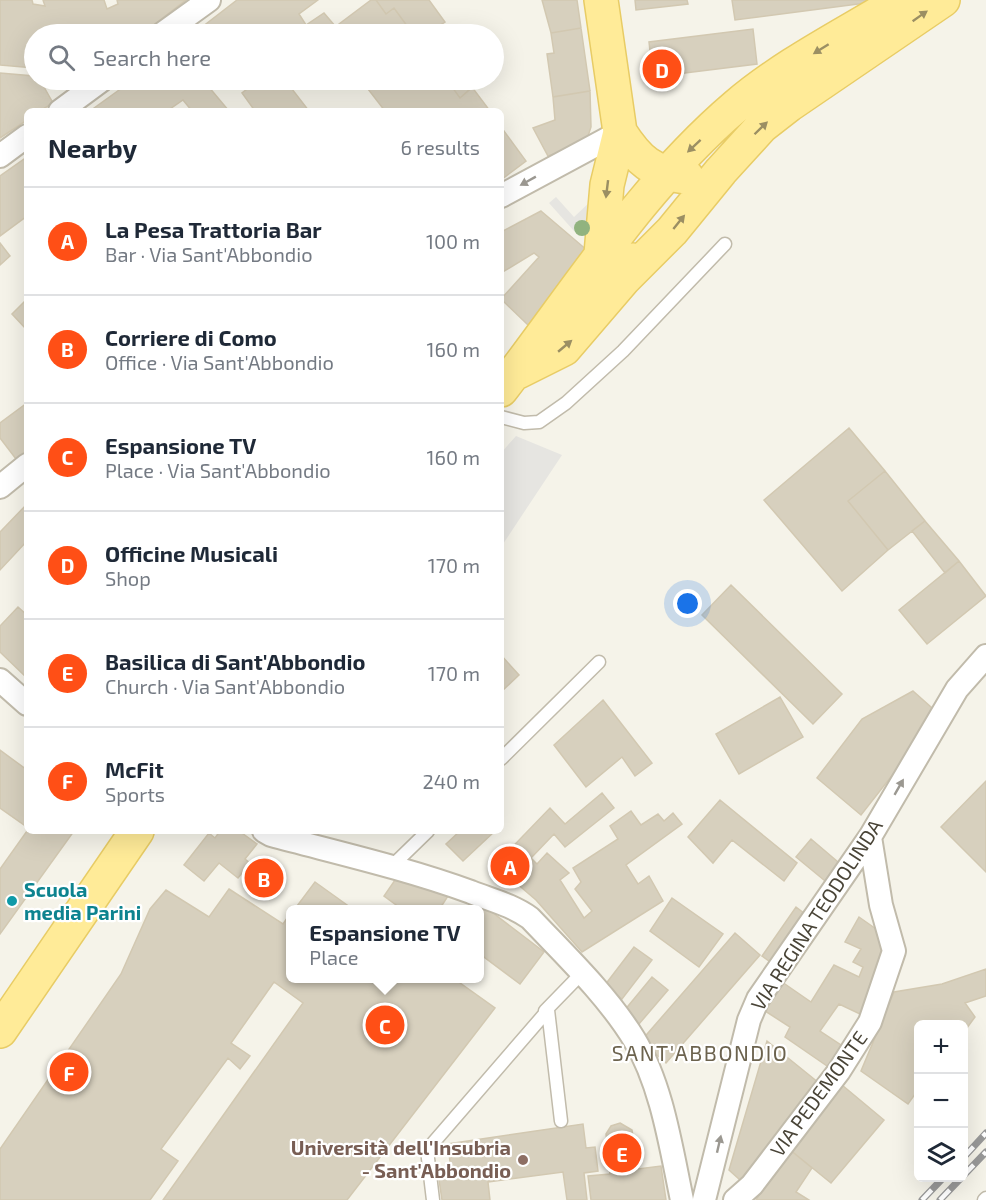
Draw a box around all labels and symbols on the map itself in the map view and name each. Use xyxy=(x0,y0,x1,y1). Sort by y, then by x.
one-way arrow xyxy=(912,11,928,22)
one-way arrow xyxy=(812,44,829,55)
pin: D xyxy=(642,46,682,92)
one-way arrow xyxy=(754,122,768,136)
one-way arrow xyxy=(686,139,701,153)
one-way arrow xyxy=(519,176,536,186)
one-way arrow xyxy=(603,179,612,198)
one-way arrow xyxy=(673,214,686,230)
one-way arrow xyxy=(557,340,572,353)
your location xyxy=(673,589,702,618)
one-way arrow xyxy=(894,778,904,795)
street label: VIA REGINA TEODOLINDA xyxy=(745,814,887,1015)
pin: A xyxy=(490,844,530,888)
pin: B xyxy=(244,856,284,900)
place label: Scuola media Parini xyxy=(24,877,141,924)
marker: Scuola media Parini xyxy=(5,894,19,908)
pin: C xyxy=(366,1002,404,1048)
street label: VIA PEDEMONTE xyxy=(765,1026,872,1161)
district label: SANT'ABBONDIO xyxy=(612,1040,788,1065)
pin: F xyxy=(50,1050,88,1094)
pin: E xyxy=(602,1130,642,1176)
place label: Università dell'Insubria - Sant'Abbondio xyxy=(291,1135,511,1182)
one-way arrow xyxy=(715,1135,725,1153)
marker: Università dell'Insubria - Sant'Abbondio xyxy=(516,1153,530,1167)

